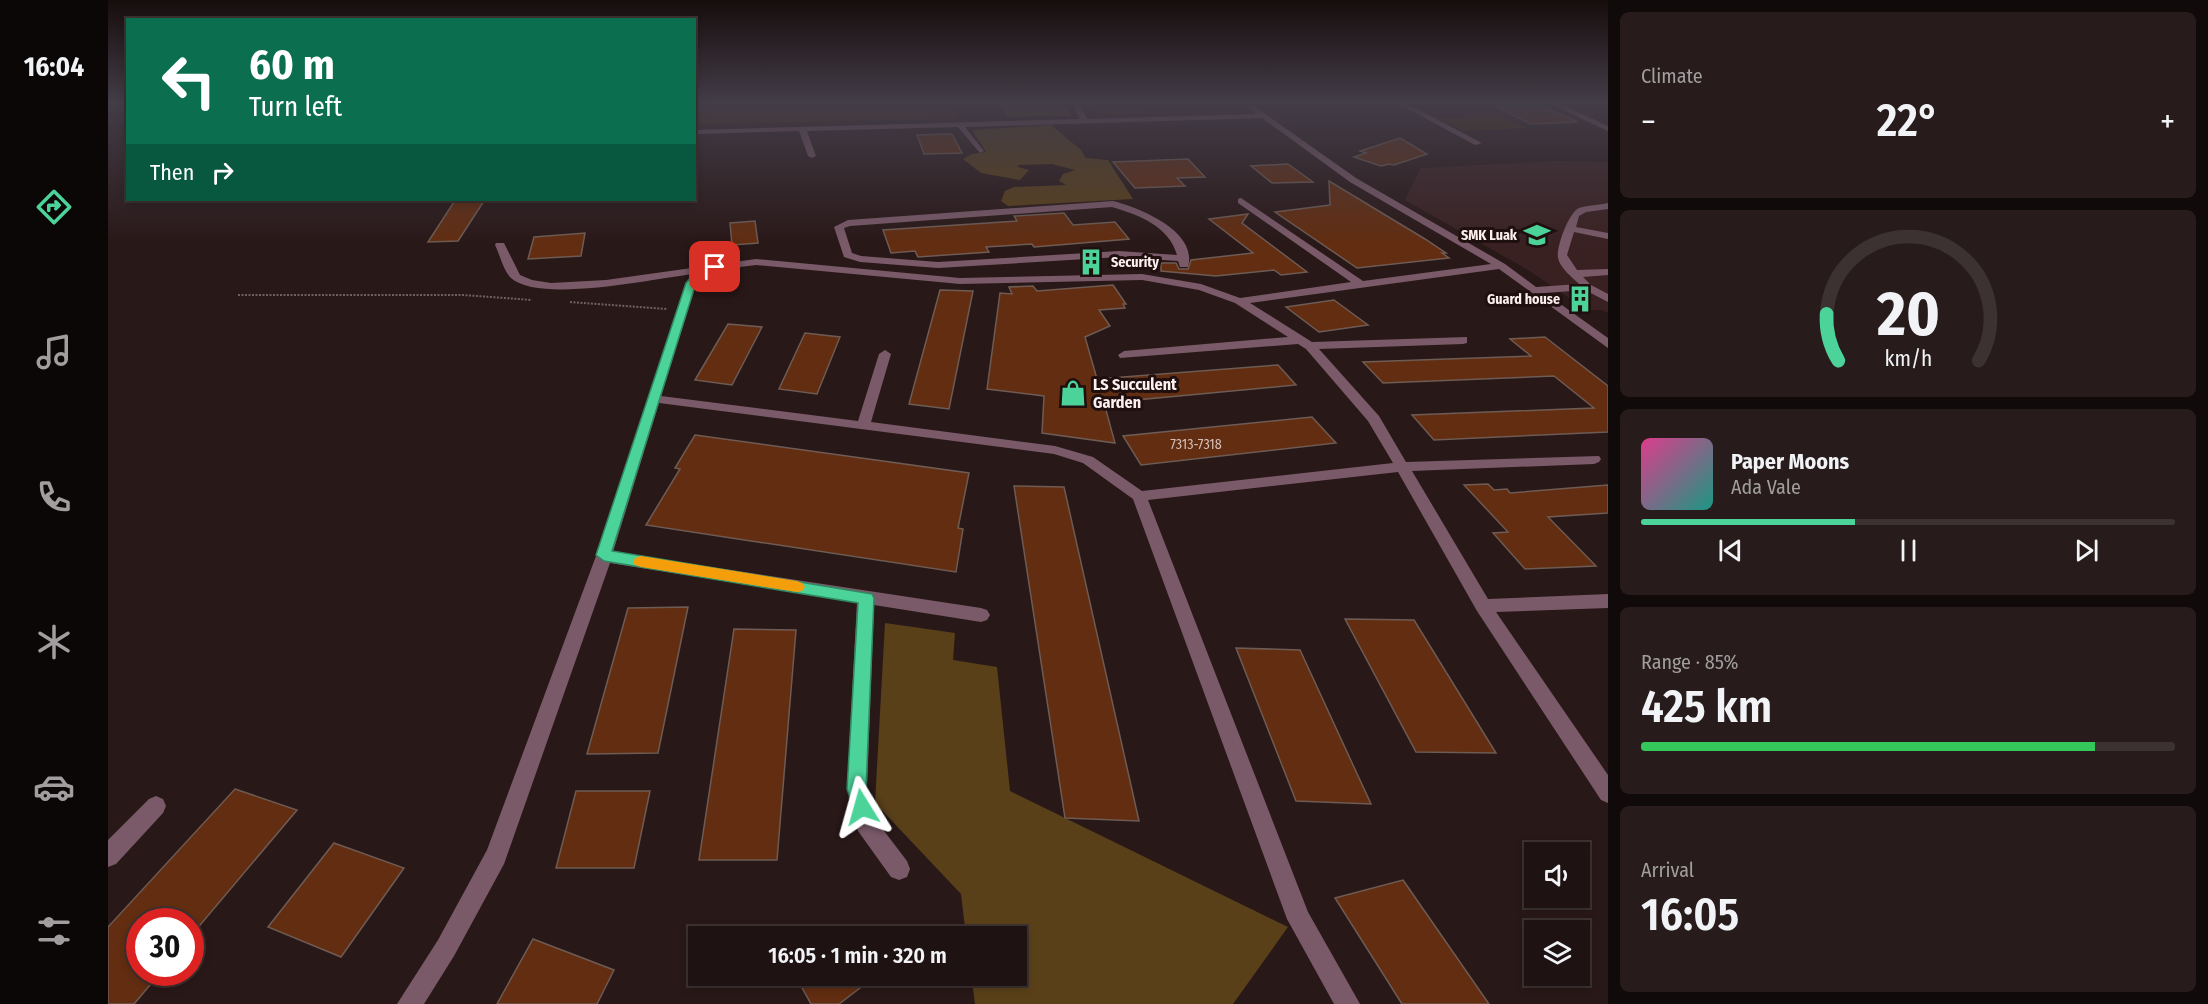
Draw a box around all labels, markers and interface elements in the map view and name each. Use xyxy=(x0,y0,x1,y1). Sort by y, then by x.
text: 60 m xyxy=(249,40,335,90)
icon: left xyxy=(150,42,228,120)
text: 16:04 xyxy=(24,51,84,83)
text: Climate xyxy=(1641,64,1703,88)
text: Turn left xyxy=(249,91,342,123)
text: 22° xyxy=(1877,94,1939,148)
text: − xyxy=(1641,102,1656,142)
text: + xyxy=(2160,102,2175,142)
icon: right xyxy=(206,156,239,189)
text: Then xyxy=(150,159,194,186)
icon: directions xyxy=(33,186,75,228)
school or university icon: SMK Luak xyxy=(1522,220,1552,250)
place label: SMK Luak xyxy=(1461,227,1518,244)
pin xyxy=(689,241,740,292)
building icon: Security xyxy=(1076,247,1106,277)
icon: arrive xyxy=(698,250,731,283)
place label: Security xyxy=(1111,254,1159,271)
text: 20 xyxy=(1876,277,1939,352)
building icon: Guard house xyxy=(1565,284,1595,314)
place label: Guard house xyxy=(1487,291,1560,308)
icon: music xyxy=(33,331,75,373)
text: km/h xyxy=(1884,346,1932,372)
place label: LS Succulent Garden xyxy=(1093,375,1177,412)
shop icon: LS Succulent Garden xyxy=(1058,378,1088,408)
house number: 7313-7318 xyxy=(1170,436,1222,453)
text: Paper Moons xyxy=(1731,448,1849,475)
text: Ada Vale xyxy=(1731,475,1801,499)
icon: phone xyxy=(33,476,75,518)
icon: previous xyxy=(1714,534,1747,567)
icon: pause xyxy=(1892,534,1925,567)
icon: next xyxy=(2070,534,2103,567)
icon: climate xyxy=(33,621,75,663)
text: Range · 85% xyxy=(1641,650,1738,674)
text: 425 km xyxy=(1641,680,1772,734)
icon: car xyxy=(33,766,75,808)
position arrow xyxy=(830,775,894,839)
map controls xyxy=(1524,842,1590,986)
button: sound xyxy=(1524,842,1590,908)
text: Arrival xyxy=(1641,858,1694,882)
text: 16:05 xyxy=(1641,888,1739,942)
speed limit sign: 30 xyxy=(126,908,204,986)
icon: filters xyxy=(33,910,75,952)
button: layers xyxy=(1524,920,1590,986)
text: 16:05 · 1 min · 320 m xyxy=(768,942,947,969)

